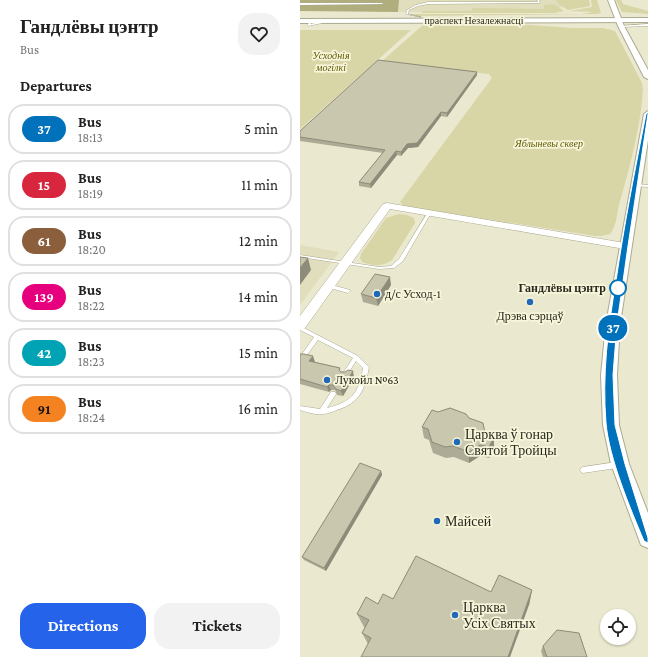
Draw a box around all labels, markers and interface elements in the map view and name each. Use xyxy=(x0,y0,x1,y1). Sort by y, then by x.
button: heart xyxy=(238,13,280,55)
street label: праспект Незалежнасці xyxy=(425,15,524,26)
text: Гандлёвы цэнтр xyxy=(20,16,159,37)
text: Bus xyxy=(20,42,39,57)
park label: Усходнія могілкі xyxy=(312,50,350,73)
text: Departures xyxy=(20,78,92,94)
text: Bus xyxy=(78,114,101,130)
text: 37 xyxy=(37,121,51,137)
text: 5 min xyxy=(244,121,278,137)
text: 18:13 xyxy=(78,130,103,145)
park label: Яблыневы сквер xyxy=(514,138,583,149)
text: Bus xyxy=(78,170,101,186)
text: 15 xyxy=(38,177,50,193)
text: 11 min xyxy=(241,177,278,193)
text: 18:19 xyxy=(78,186,103,201)
text: Bus xyxy=(78,226,101,242)
text: 61 xyxy=(38,233,50,249)
text: 12 min xyxy=(239,233,278,249)
text: 18:20 xyxy=(78,242,106,257)
marker: Гандлёвы цэнтр xyxy=(609,279,627,297)
place label: Гандлёвы цэнтр xyxy=(518,281,606,295)
text: Bus xyxy=(78,282,101,298)
place label: д/с Усход-1 xyxy=(385,287,441,301)
text: 139 xyxy=(34,289,54,305)
text: 14 min xyxy=(239,289,278,305)
marker: д/с Усход-1 xyxy=(372,289,382,299)
marker: Дрэва сэрцаў xyxy=(525,297,535,307)
text: 18:22 xyxy=(78,298,105,313)
place label: Дрэва сэрцаў xyxy=(496,309,564,323)
line badge: 37 xyxy=(595,315,631,341)
text: 37 xyxy=(606,320,620,336)
text: Bus xyxy=(78,338,101,354)
text: 42 xyxy=(37,345,51,361)
text: 15 min xyxy=(239,345,278,361)
text: 18:23 xyxy=(78,354,105,369)
place label: Лукойл №63 xyxy=(335,373,399,387)
marker: Лукойл №63 xyxy=(322,375,332,385)
text: Bus xyxy=(78,394,101,410)
text: 91 xyxy=(38,401,50,417)
text: 16 min xyxy=(239,401,278,417)
text: 18:24 xyxy=(78,410,105,425)
place label: Царква ў гонар Святой Тройцы xyxy=(465,426,557,458)
marker: Царква ў гонар Святой Тройцы xyxy=(452,437,462,447)
place label: Майсей xyxy=(445,513,492,529)
marker: Майсей xyxy=(432,516,442,526)
place label: Царква Усіх Святых xyxy=(463,599,536,631)
button: Directions xyxy=(20,603,146,649)
button: Tickets xyxy=(154,603,280,649)
map controls xyxy=(600,609,636,645)
button: locate xyxy=(600,609,636,645)
marker: Царква Усіх Святых xyxy=(450,610,460,620)

